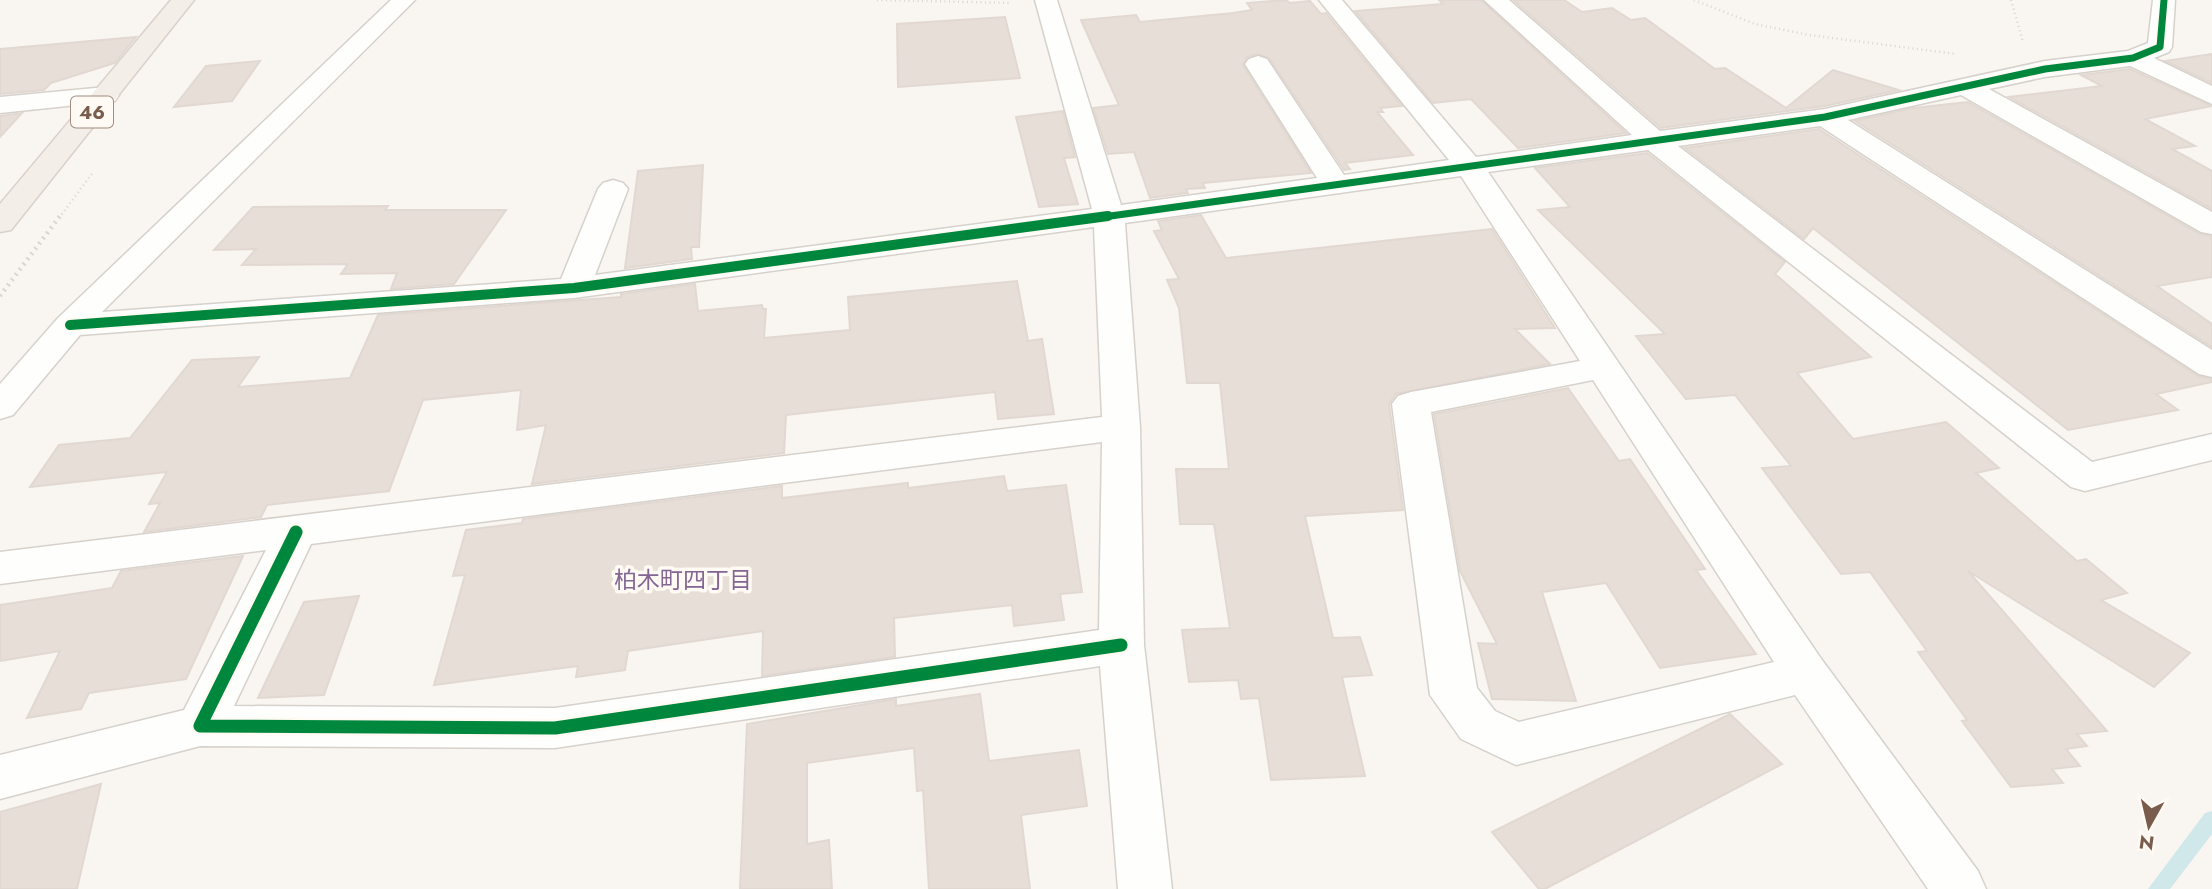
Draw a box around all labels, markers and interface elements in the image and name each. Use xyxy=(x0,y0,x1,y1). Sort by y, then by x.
road number: 46 xyxy=(71,96,113,128)
district label: 柏木町四丁目 xyxy=(614,563,752,597)
north arrow xyxy=(2114,791,2184,861)
text: N xyxy=(2137,828,2156,857)

